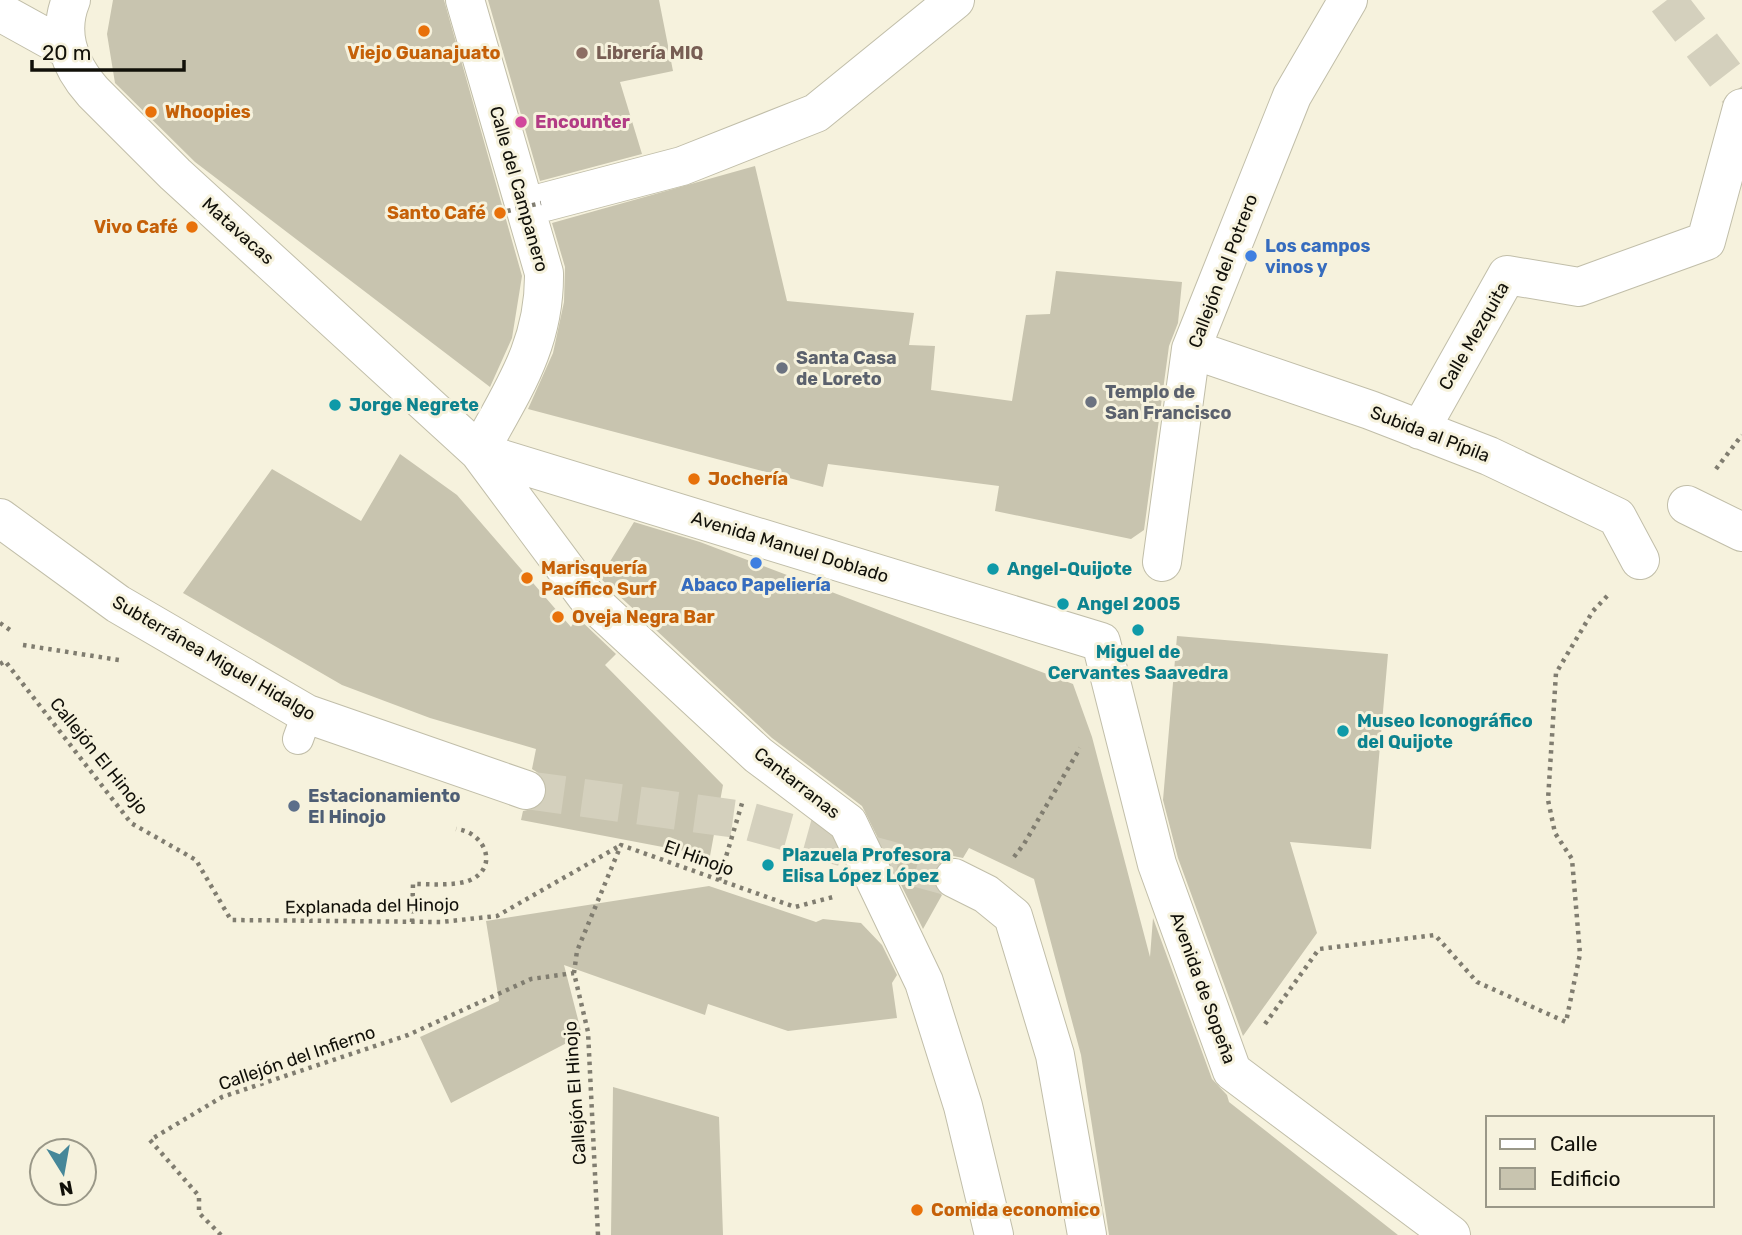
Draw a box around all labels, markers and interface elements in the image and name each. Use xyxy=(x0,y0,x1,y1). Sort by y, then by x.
marker: Viejo Guanajuato xyxy=(416,23,432,39)
scale bar xyxy=(32,28,184,72)
text: 20 m xyxy=(42,40,91,65)
place label: Viejo Guanajuato xyxy=(347,42,501,64)
place label: Librería MIQ xyxy=(596,42,704,64)
marker: Librería MIQ xyxy=(574,45,590,61)
place label: Whoopies xyxy=(165,101,251,123)
marker: Whoopies xyxy=(143,104,159,120)
street label: Calle del Campanero xyxy=(485,104,553,274)
place label: Encounter xyxy=(535,111,630,133)
marker: Encounter xyxy=(513,114,529,130)
street label: Callejón del Potrero xyxy=(1184,191,1262,351)
street label: Matavacas xyxy=(197,193,279,269)
place label: Santo Café xyxy=(387,202,486,224)
marker: Santo Café xyxy=(492,205,508,221)
place label: Vivo Café xyxy=(94,216,178,238)
marker: Vivo Café xyxy=(184,219,200,235)
place label: Los campos vinos y xyxy=(1265,235,1371,278)
marker: Los campos vinos y xyxy=(1243,248,1259,264)
street label: Calle Mezquita xyxy=(1434,278,1514,394)
place label: Santa Casa de Loreto xyxy=(796,347,897,390)
marker: Santa Casa de Loreto xyxy=(774,360,790,376)
place label: Templo de San Francisco xyxy=(1105,381,1231,424)
place label: Jorge Negrete xyxy=(349,394,479,416)
marker: Templo de San Francisco xyxy=(1083,394,1099,410)
marker: Jorge Negrete xyxy=(327,397,343,413)
street label: Subida al Pípila xyxy=(1367,401,1493,467)
place label: Jochería xyxy=(708,468,788,490)
marker: Jochería xyxy=(686,471,702,487)
street label: Avenida Manuel Doblado xyxy=(689,506,891,588)
marker: Abaco Papeliería xyxy=(748,555,764,571)
place label: Marisquería Pacífico Surf xyxy=(541,557,657,600)
place label: Angel-Quijote xyxy=(1007,558,1133,580)
marker: Angel-Quijote xyxy=(985,561,1001,577)
marker: Marisquería Pacífico Surf xyxy=(519,570,535,586)
place label: Abaco Papeliería xyxy=(681,574,831,596)
street label: Subterránea Miguel Hidalgo xyxy=(108,591,320,725)
place label: Angel 2005 xyxy=(1077,593,1180,615)
marker: Angel 2005 xyxy=(1055,596,1071,612)
place label: Oveja Negra Bar xyxy=(572,606,715,628)
marker: Oveja Negra Bar xyxy=(550,609,566,625)
marker: Miguel de Cervantes Saavedra xyxy=(1130,622,1146,638)
place label: Miguel de Cervantes Saavedra xyxy=(1048,641,1228,684)
street label: Callejón El Hinojo xyxy=(45,693,153,819)
place label: Museo Iconográfico del Quijote xyxy=(1357,710,1533,753)
marker: Museo Iconográfico del Quijote xyxy=(1335,723,1351,739)
street label: Cantarranas xyxy=(750,743,844,823)
place label: Estacionamiento El Hinojo xyxy=(308,785,461,828)
marker: Estacionamiento El Hinojo xyxy=(286,798,302,814)
street label: El Hinojo xyxy=(661,835,737,881)
place label: Plazuela Profesora Elisa López López xyxy=(782,844,951,887)
marker: Plazuela Profesora Elisa López López xyxy=(760,857,776,873)
street label: Explanada del Hinojo xyxy=(285,893,459,919)
street label: Avenida de Sopeña xyxy=(1165,909,1241,1067)
street label: Callejón El Hinojo xyxy=(559,1020,591,1166)
street label: Callejón del Infierno xyxy=(216,1021,378,1095)
legend xyxy=(1486,1116,1714,1207)
text: Calle xyxy=(1550,1131,1598,1156)
north arrow xyxy=(28,1137,98,1207)
text: Edificio xyxy=(1550,1166,1620,1191)
text: N xyxy=(57,1176,75,1201)
place label: Comida economico xyxy=(931,1199,1100,1221)
marker: Comida economico xyxy=(909,1202,925,1218)

